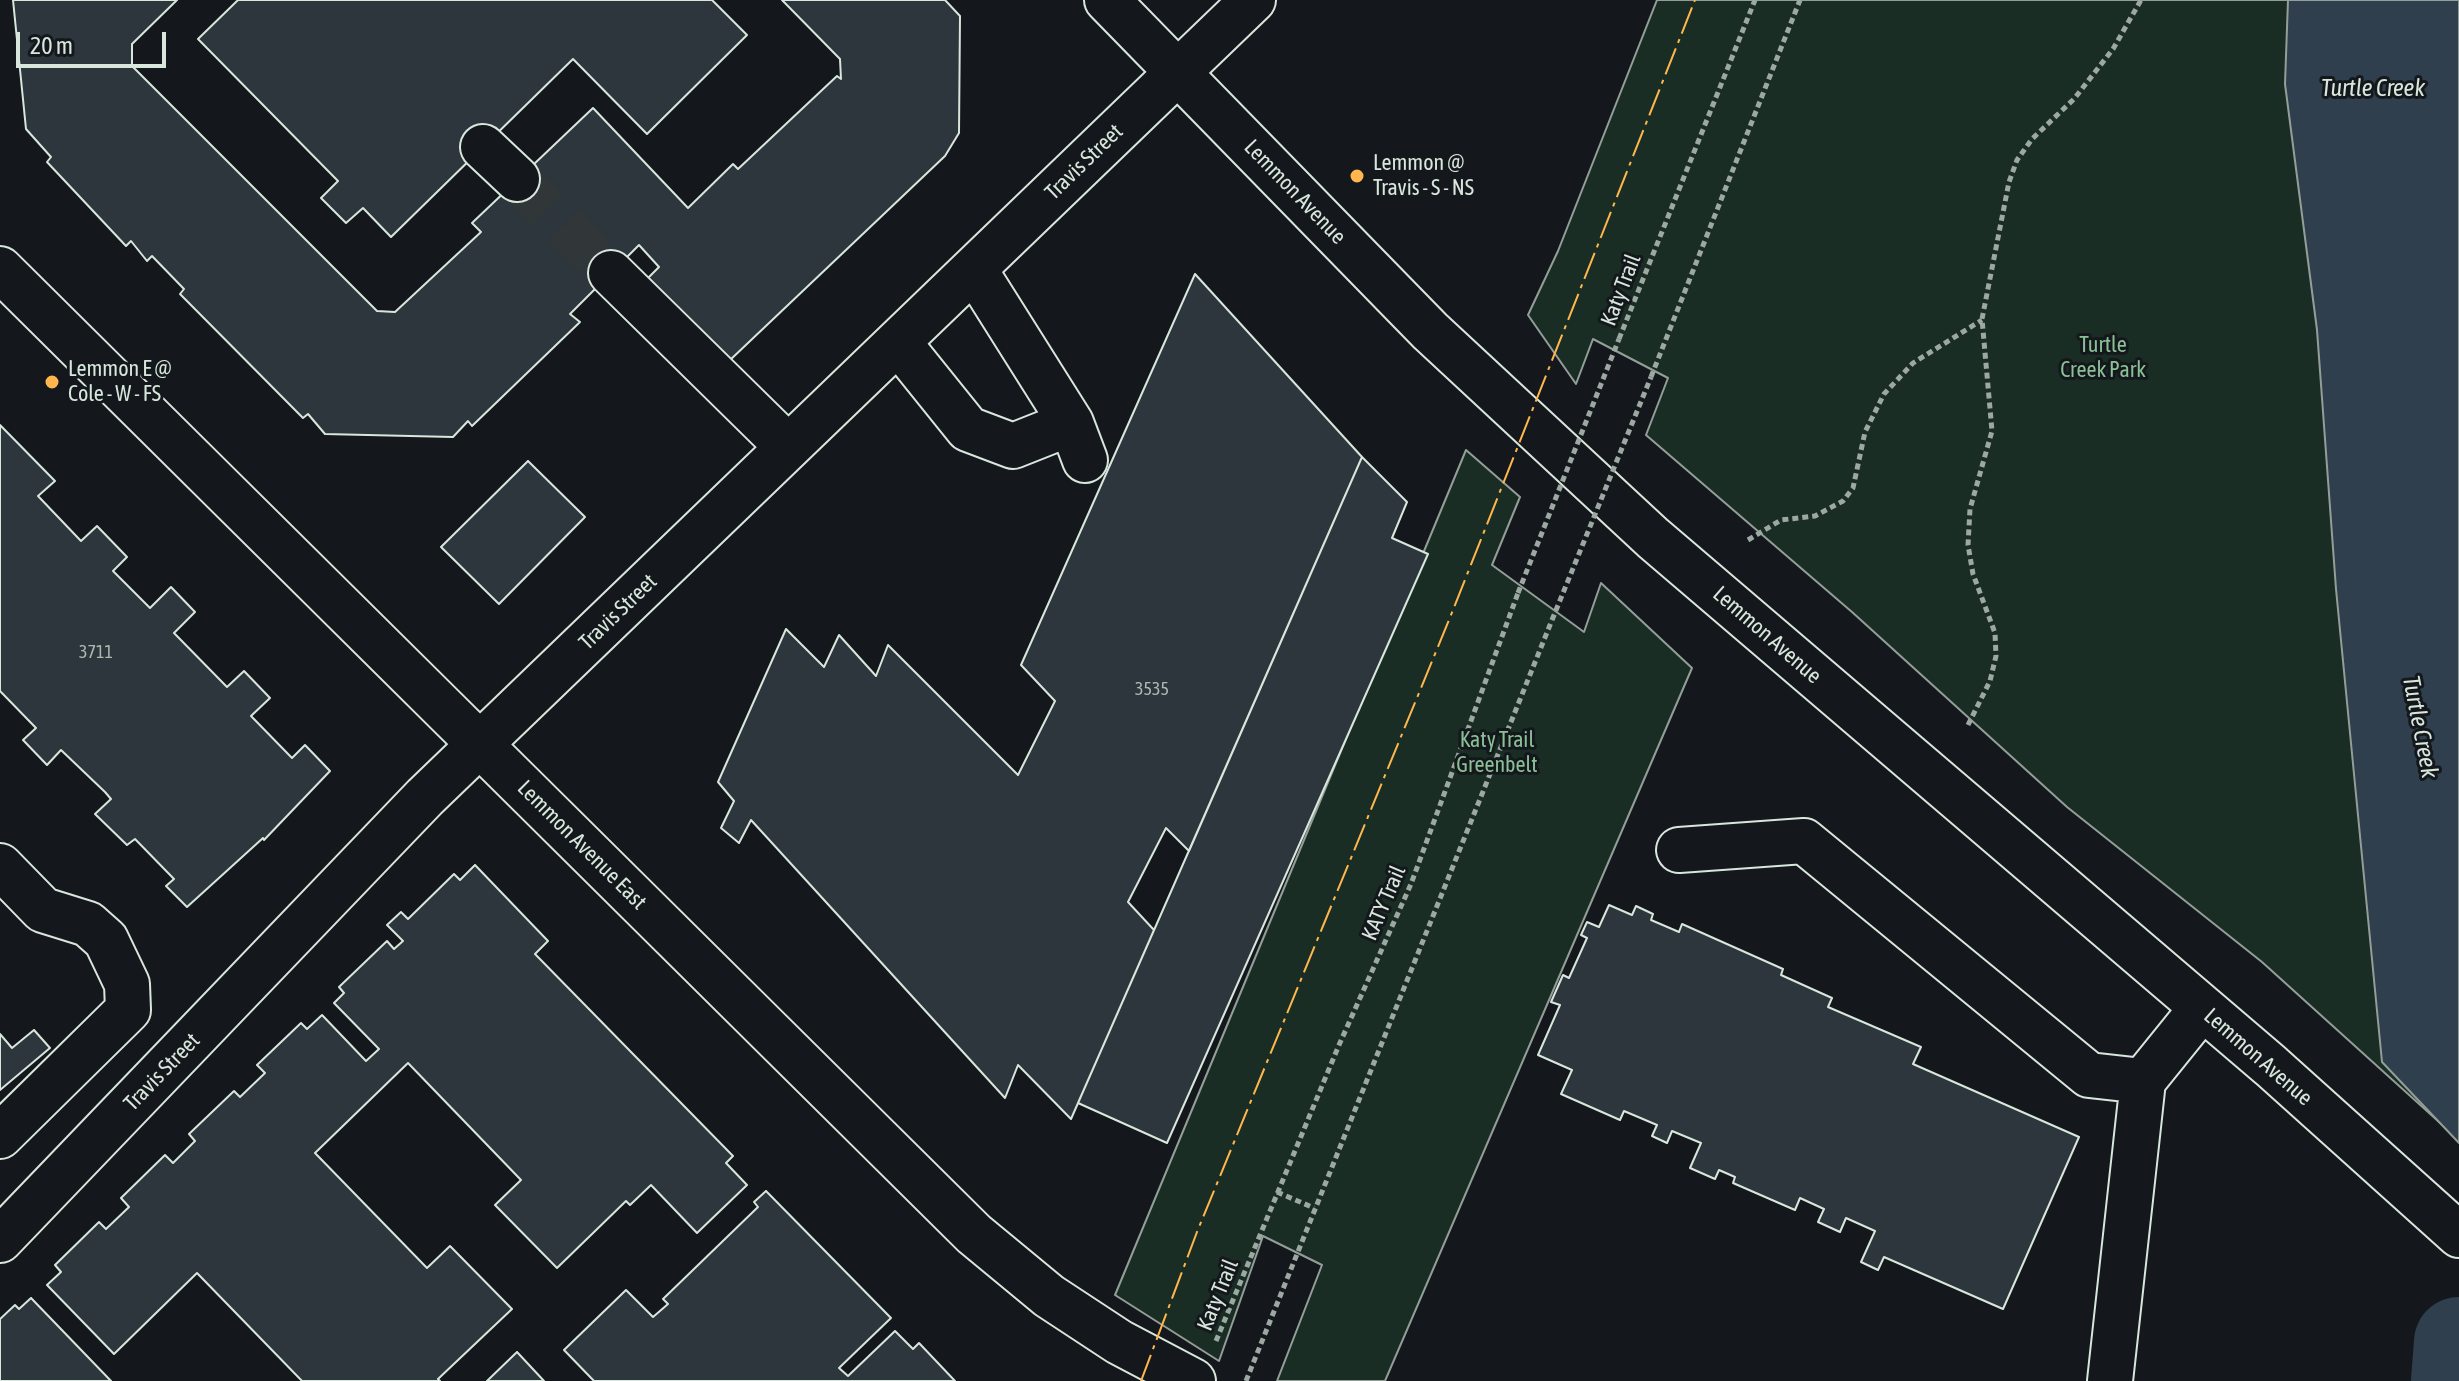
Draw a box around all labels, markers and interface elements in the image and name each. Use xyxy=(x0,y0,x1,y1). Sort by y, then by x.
scale bar xyxy=(20,16,170,66)
text: 20 m xyxy=(30,32,73,59)
water label: Turtle Creek xyxy=(2321,74,2425,102)
street label: Travis Street xyxy=(1040,119,1128,205)
street label: Lemmon Avenue xyxy=(1239,134,1351,250)
place label: Lemmon @ Travis - S - NS xyxy=(1373,150,1474,202)
marker: Lemmon @ Travis - S - NS xyxy=(1348,167,1366,185)
street label: Katy Trail xyxy=(1595,250,1647,330)
park label: Turtle Creek Park xyxy=(2060,332,2146,384)
place label: Lemmon E @ Cole - W - FS xyxy=(68,356,172,408)
marker: Lemmon E @ Cole - W - FS xyxy=(43,373,61,391)
street label: Travis Street xyxy=(574,569,662,655)
street label: Lemmon Avenue xyxy=(1707,581,1827,689)
house number: 3711 xyxy=(79,641,113,663)
water label: Turtle Creek xyxy=(2396,673,2444,781)
house number: 3535 xyxy=(1135,678,1169,700)
park label: Katy Trail Greenbelt xyxy=(1456,727,1538,778)
street label: Lemmon Avenue East xyxy=(512,775,652,915)
street label: KATY Trail xyxy=(1356,862,1412,944)
street label: Lemmon Avenue xyxy=(2198,1003,2318,1111)
street label: Travis Street xyxy=(119,1028,205,1116)
street label: Katy Trail xyxy=(1192,1256,1244,1334)

